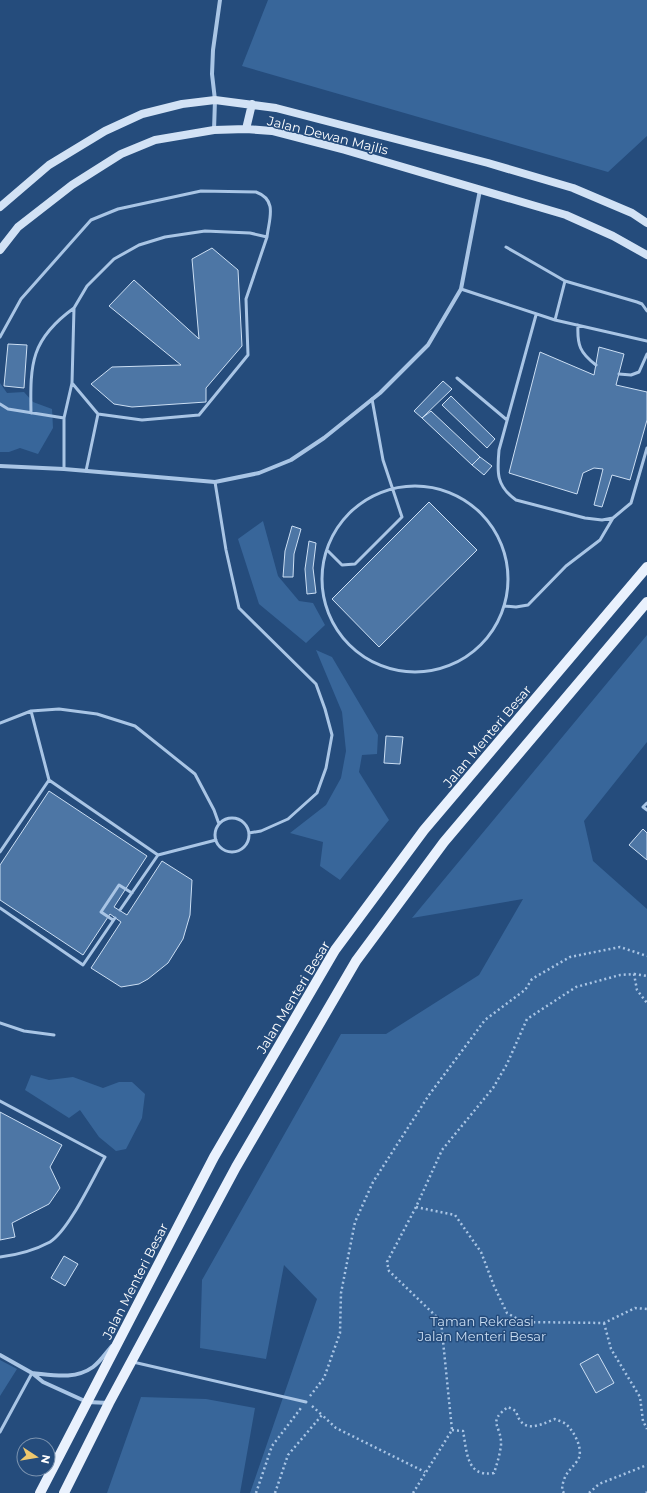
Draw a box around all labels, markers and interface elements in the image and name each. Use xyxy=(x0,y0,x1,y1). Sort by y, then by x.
street label: Jalan Dewan Majlis xyxy=(265,112,390,158)
street label: Jalan Menteri Besar xyxy=(439,682,534,791)
street label: Jalan Menteri Besar xyxy=(253,938,333,1057)
street label: Jalan Menteri Besar xyxy=(98,1220,171,1343)
park label: Taman Rekreasi Jalan Menteri Besar xyxy=(417,1313,546,1344)
north arrow xyxy=(16,1437,56,1477)
text: N xyxy=(38,1453,54,1465)

